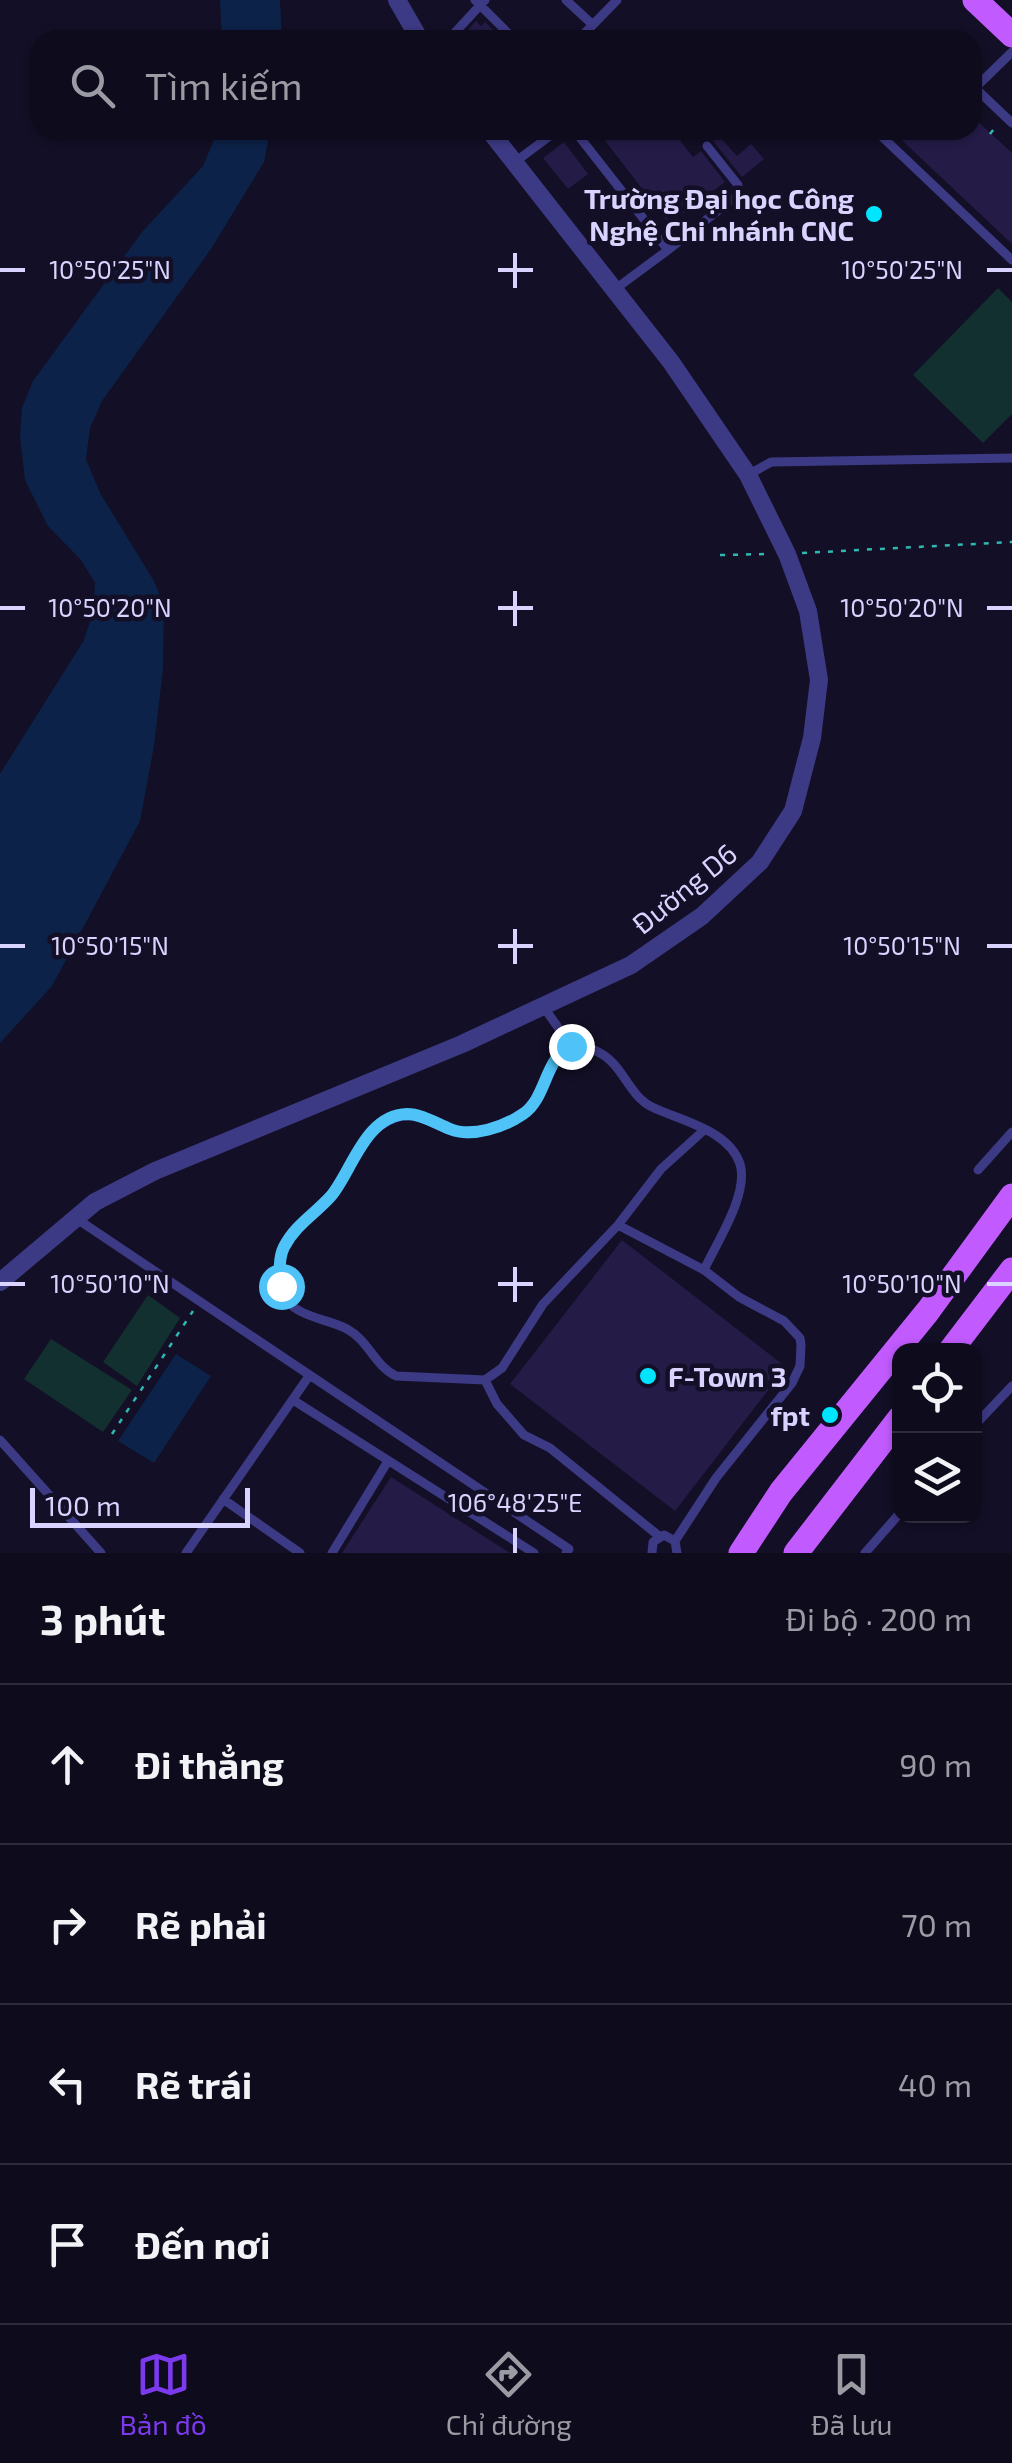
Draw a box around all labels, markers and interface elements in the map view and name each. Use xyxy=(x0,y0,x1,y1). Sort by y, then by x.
search box xyxy=(30,30,982,140)
icon: search xyxy=(65,58,120,113)
text: Tìm kiếm xyxy=(145,62,303,108)
place label: Trường Đại học Công Nghệ Chi nhánh CNC xyxy=(584,181,854,247)
marker: Trường Đại học Công Nghệ Chi nhánh CNC xyxy=(863,203,885,225)
text: 10°50'25"N xyxy=(49,254,171,284)
text: 10°50'25"N xyxy=(841,254,963,284)
text: 10°50'20"N xyxy=(48,592,172,622)
text: 10°50'20"N xyxy=(840,592,964,622)
street label: Đường D6 xyxy=(625,836,743,940)
text: 10°50'15"N xyxy=(51,930,169,960)
text: 10°50'15"N xyxy=(843,930,961,960)
route end xyxy=(549,1024,595,1070)
route start xyxy=(259,1264,305,1310)
text: 10°50'10"N xyxy=(50,1268,170,1298)
text: 10°50'10"N xyxy=(842,1268,962,1298)
map controls xyxy=(892,1343,982,1523)
button: locate xyxy=(892,1343,982,1433)
place label: F-Town 3 xyxy=(668,1359,787,1393)
marker: F-Town 3 xyxy=(637,1365,659,1387)
place label: fpt xyxy=(770,1398,810,1432)
marker: fpt xyxy=(819,1404,841,1426)
button: layers xyxy=(892,1433,982,1523)
scale bar xyxy=(30,1483,250,1528)
text: 106°48'25"E xyxy=(448,1487,582,1517)
text: 100 m xyxy=(45,1488,121,1522)
text: 3 phút xyxy=(40,1593,165,1643)
text: Đi bộ · 200 m xyxy=(786,1599,972,1637)
icon: ahead xyxy=(40,1737,95,1792)
text: Đi thẳng xyxy=(135,1741,284,1787)
text: 90 m xyxy=(899,1745,972,1783)
icon: right xyxy=(40,1897,95,1952)
text: Rẽ phải xyxy=(135,1901,267,1947)
text: 70 m xyxy=(901,1905,972,1943)
icon: left xyxy=(40,2057,95,2112)
text: Rẽ trái xyxy=(135,2061,252,2107)
text: 40 m xyxy=(898,2065,972,2103)
icon: arrive xyxy=(40,2217,95,2272)
text: Đến nơi xyxy=(135,2221,271,2267)
tab: Bản đồ xyxy=(120,2347,207,2441)
tab: Chỉ đường xyxy=(446,2347,572,2441)
tab: Đã lưu xyxy=(811,2347,892,2441)

